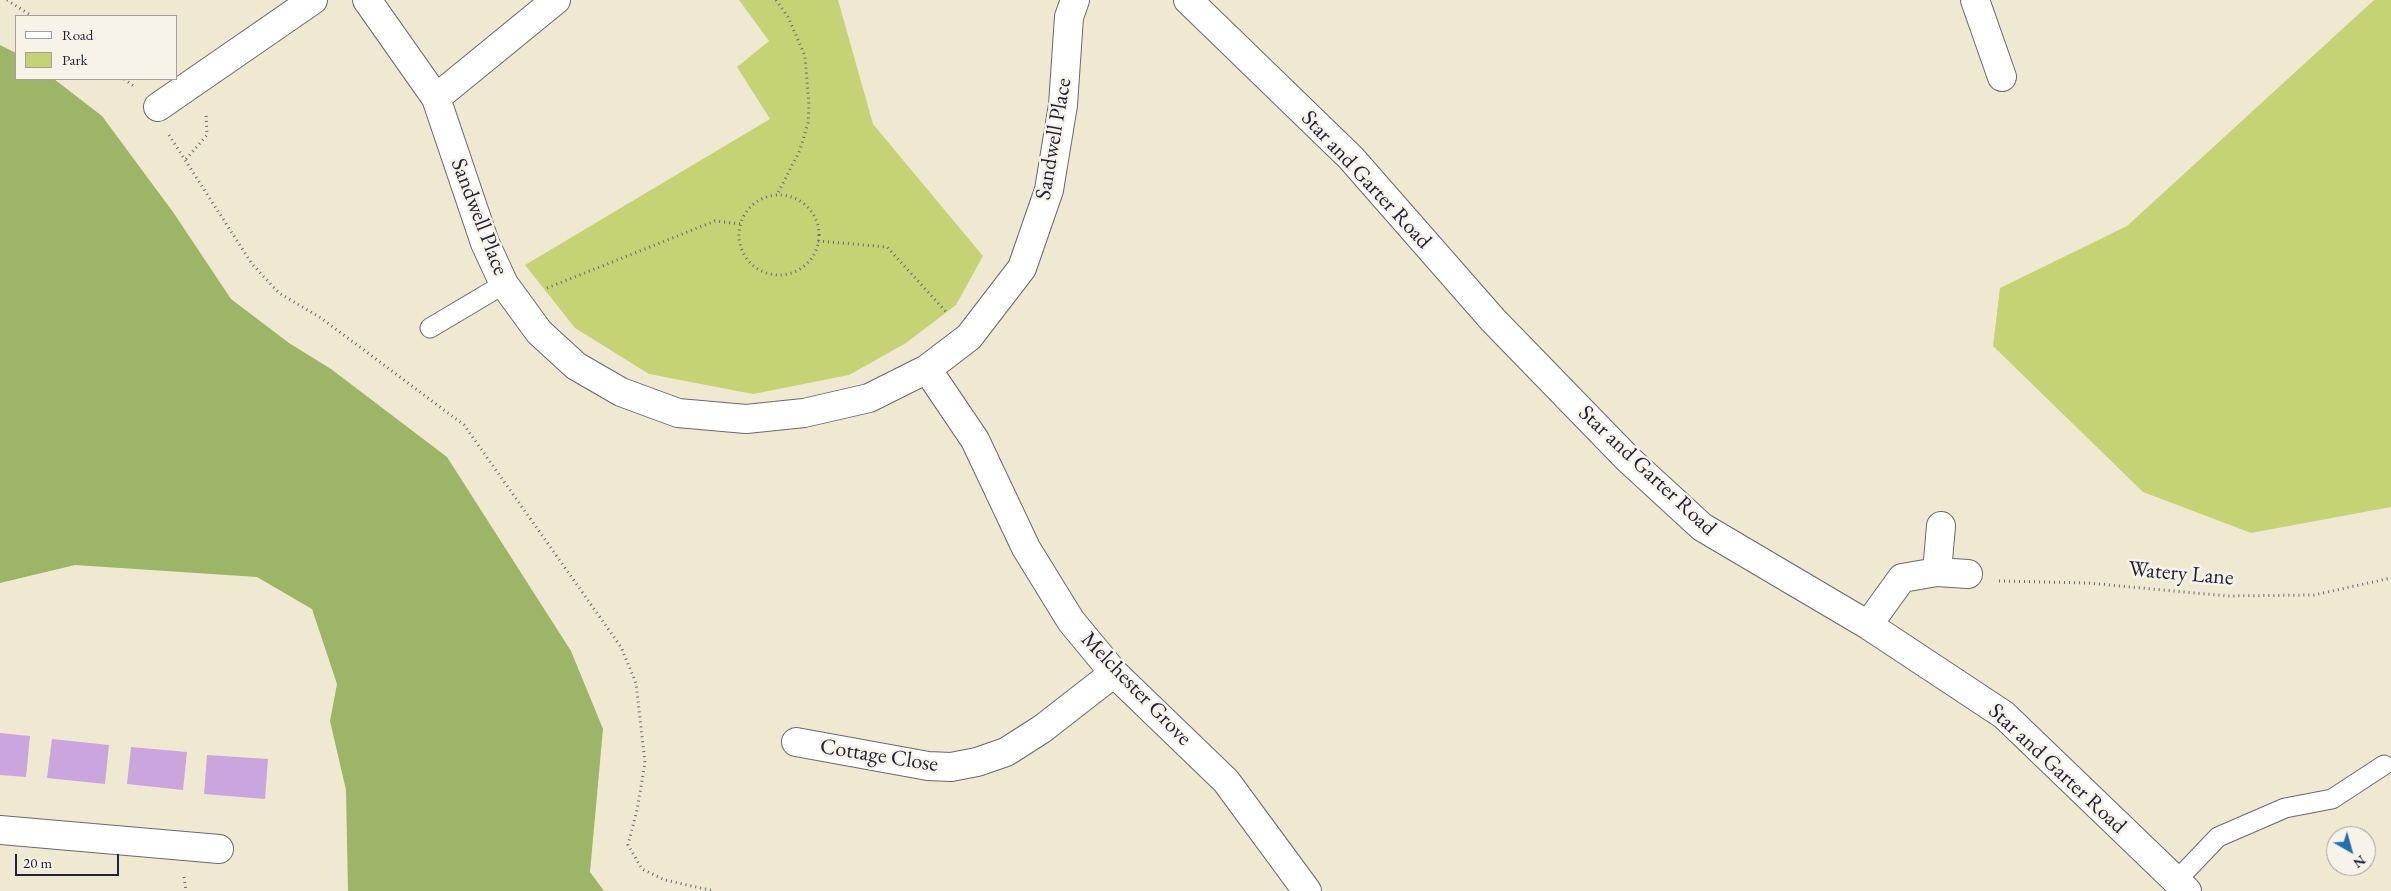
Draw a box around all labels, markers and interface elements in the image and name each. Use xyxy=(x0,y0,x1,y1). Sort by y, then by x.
legend xyxy=(15,15,178,80)
text: Road xyxy=(62,25,93,44)
text: Park xyxy=(62,50,88,69)
street label: Sandwell Place xyxy=(1030,76,1078,202)
street label: Star and Garter Road xyxy=(1295,106,1437,254)
street label: Sandwell Place xyxy=(445,155,513,279)
street label: Star and Garter Road xyxy=(1573,400,1721,542)
street label: Watery Lane xyxy=(2127,556,2235,592)
street label: Melchester Grove xyxy=(1075,627,1197,751)
street label: Star and Garter Road xyxy=(1983,698,2131,840)
street label: Cottage Close xyxy=(818,734,940,778)
north arrow xyxy=(2326,826,2376,876)
scale bar xyxy=(18,844,121,876)
text: N xyxy=(2350,851,2370,873)
text: 20 m xyxy=(23,853,52,872)

